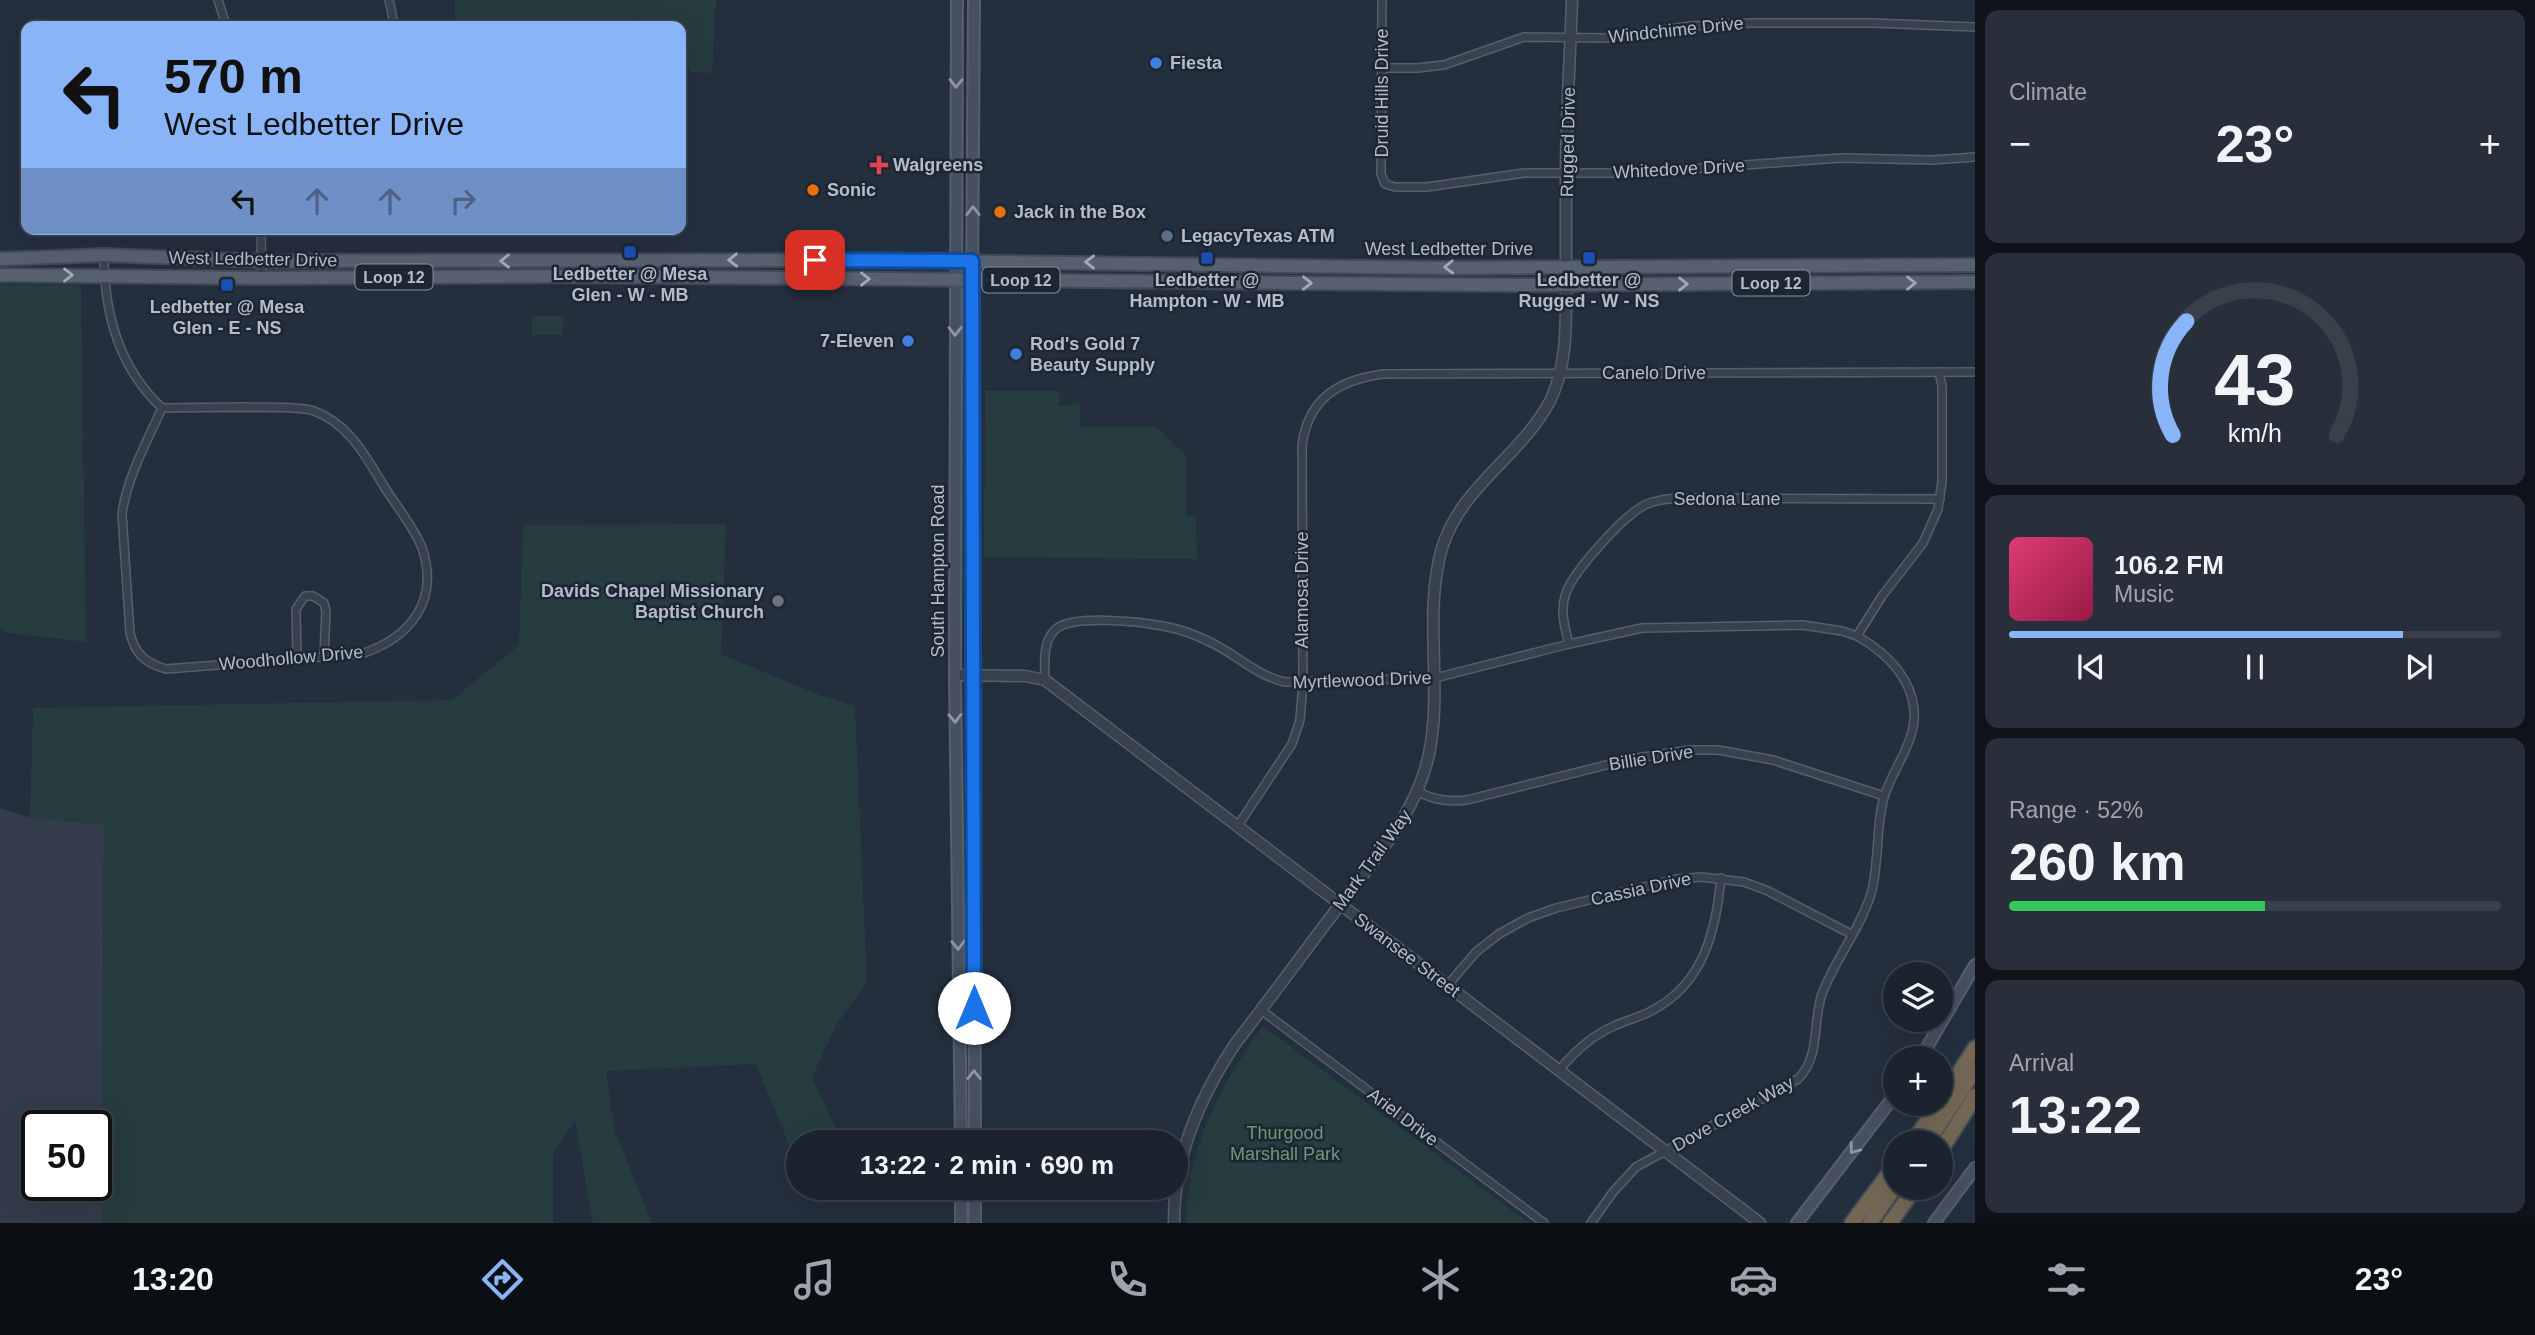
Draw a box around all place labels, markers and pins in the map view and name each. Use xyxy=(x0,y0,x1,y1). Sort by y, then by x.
place label: Fiesta xyxy=(1170,53,1223,73)
marker: Fiesta xyxy=(1148,55,1164,71)
place label: Walgreens xyxy=(893,155,983,175)
marker: Walgreens xyxy=(871,157,887,173)
place label: Sonic xyxy=(827,180,876,200)
marker: Sonic xyxy=(805,182,821,198)
place label: Jack in the Box xyxy=(1014,202,1146,222)
marker: Jack in the Box xyxy=(992,204,1008,220)
place label: LegacyTexas ATM xyxy=(1181,226,1335,246)
marker: LegacyTexas ATM xyxy=(1159,228,1175,244)
pin xyxy=(785,230,845,290)
marker: Ledbetter @ Mesa Glen - W - MB xyxy=(622,244,638,260)
marker: Ledbetter @ Hampton - W - MB xyxy=(1199,250,1215,266)
marker: Ledbetter @ Rugged - W - NS xyxy=(1581,250,1597,266)
place label: Ledbetter @ Mesa Glen - W - MB xyxy=(553,264,708,305)
place label: Ledbetter @ Hampton - W - MB xyxy=(1130,270,1284,311)
place label: Ledbetter @ Rugged - W - NS xyxy=(1519,270,1659,311)
marker: Ledbetter @ Mesa Glen - E - NS xyxy=(219,277,235,293)
place label: Ledbetter @ Mesa Glen - E - NS xyxy=(150,297,305,338)
place label: 7-Eleven xyxy=(820,331,894,351)
marker: 7-Eleven xyxy=(900,333,916,349)
place label: Rod's Gold 7 Beauty Supply xyxy=(1030,334,1155,375)
marker: Rod's Gold 7 Beauty Supply xyxy=(1008,346,1024,362)
place label: Davids Chapel Missionary Baptist Church xyxy=(541,581,764,622)
marker: Davids Chapel Missionary Baptist Church xyxy=(770,593,786,609)

